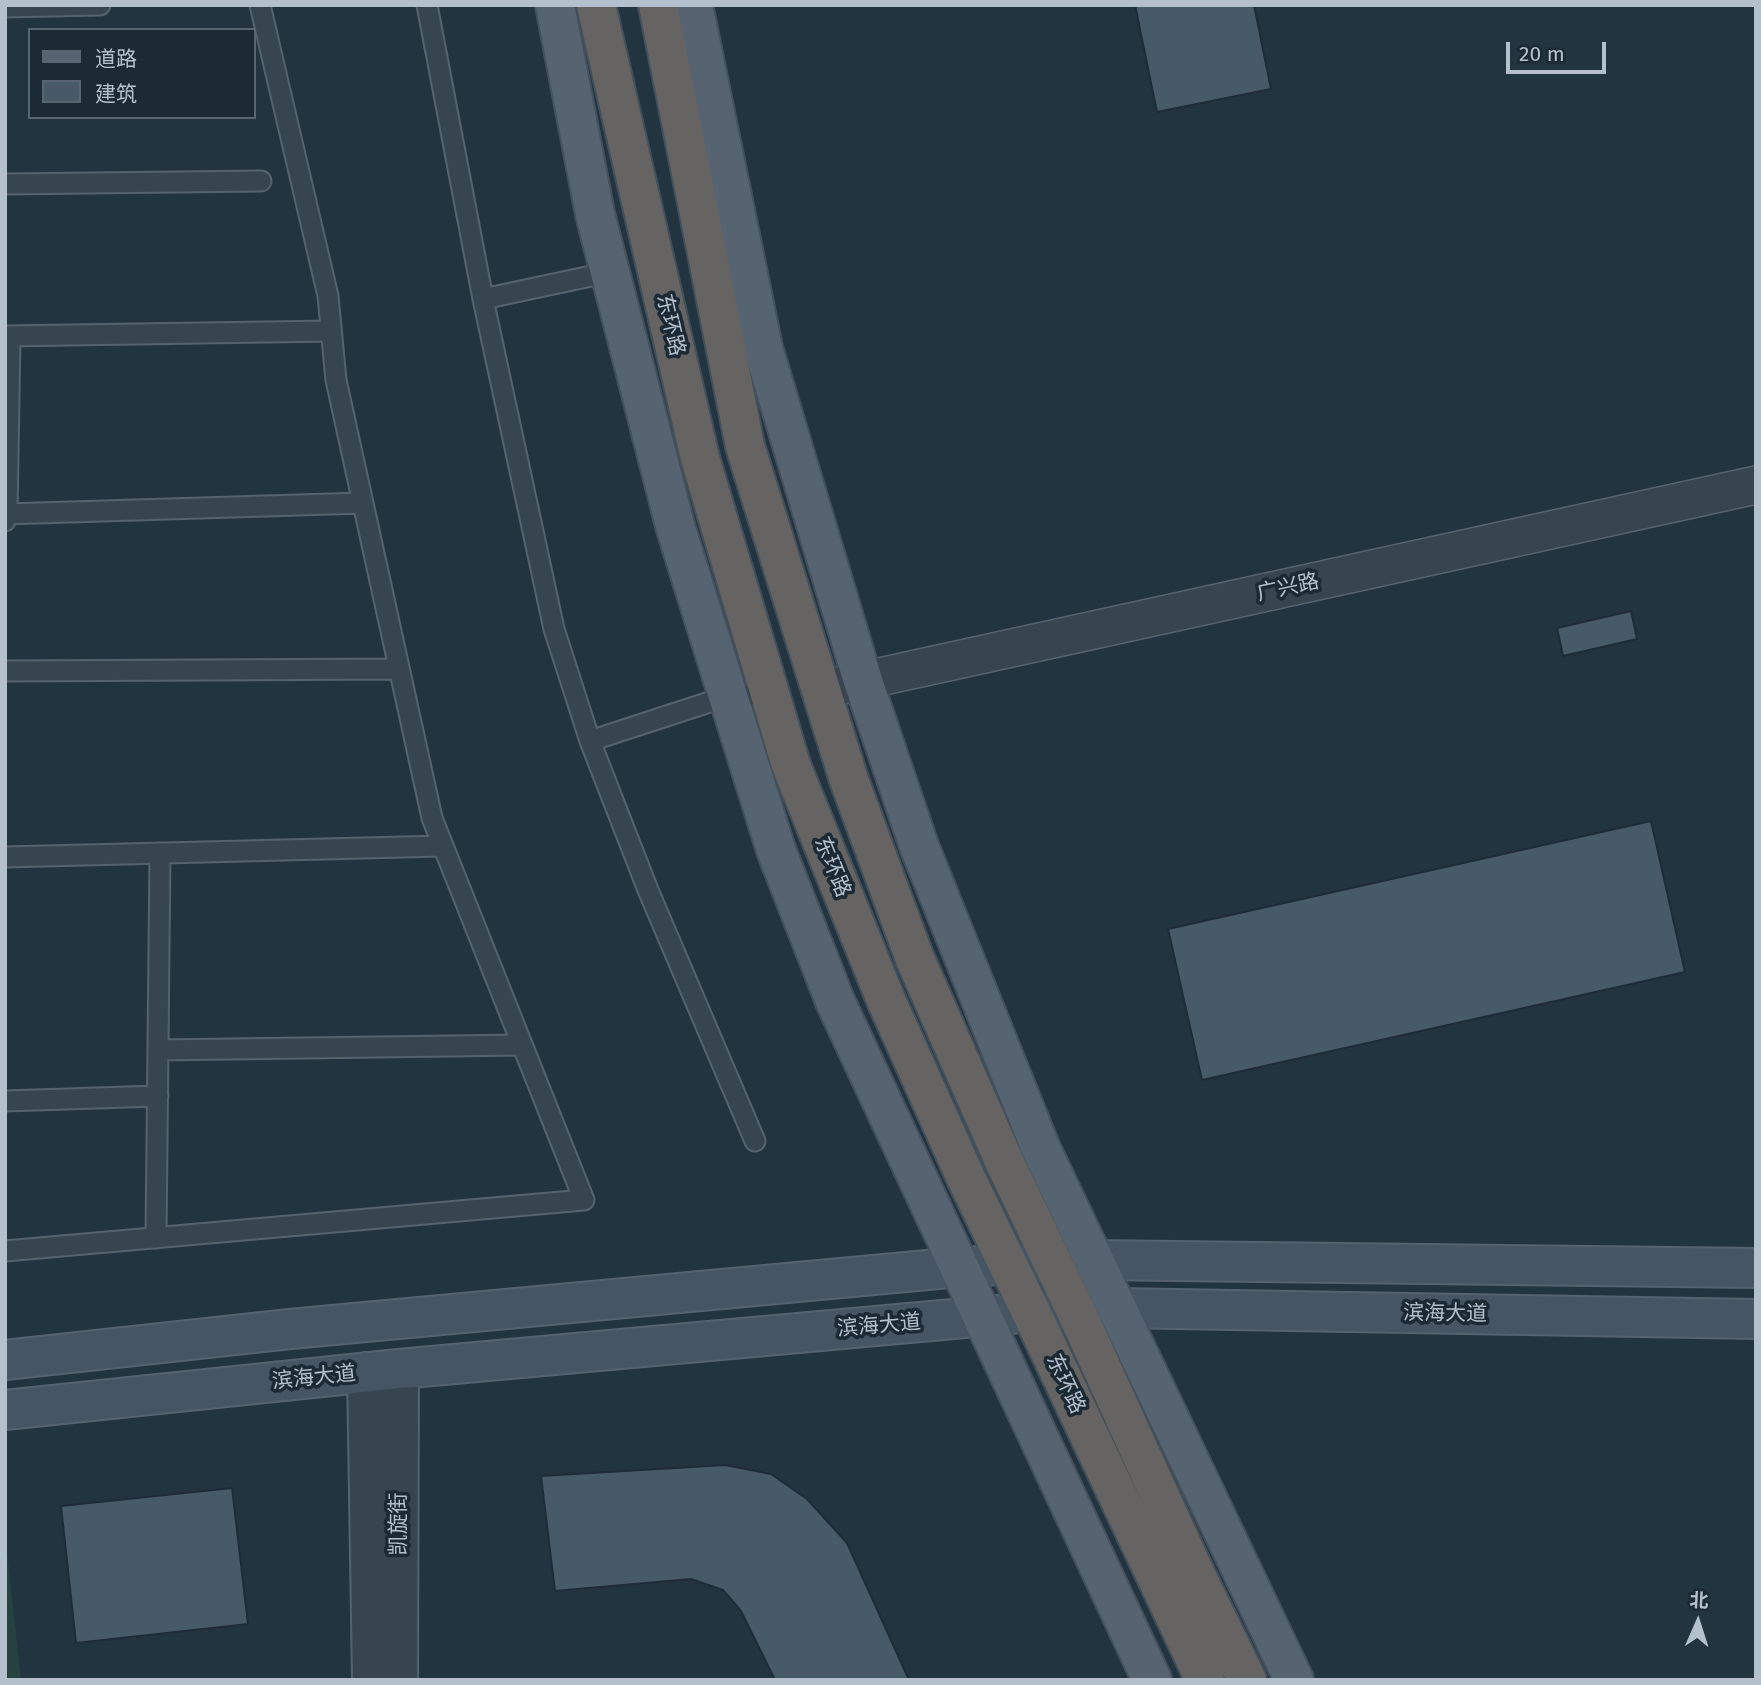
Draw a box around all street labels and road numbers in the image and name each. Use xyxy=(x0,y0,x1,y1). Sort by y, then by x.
street label: 东环路 xyxy=(651,291,689,359)
street label: 广兴路 xyxy=(1255,569,1321,607)
street label: 东环路 xyxy=(809,833,855,901)
street label: 滨海大道 xyxy=(1403,1301,1487,1327)
street label: 滨海大道 xyxy=(836,1310,922,1342)
street label: 东环路 xyxy=(1040,1350,1090,1418)
street label: 滨海大道 xyxy=(271,1361,357,1395)
street label: 凯旋街 xyxy=(386,1493,412,1555)

